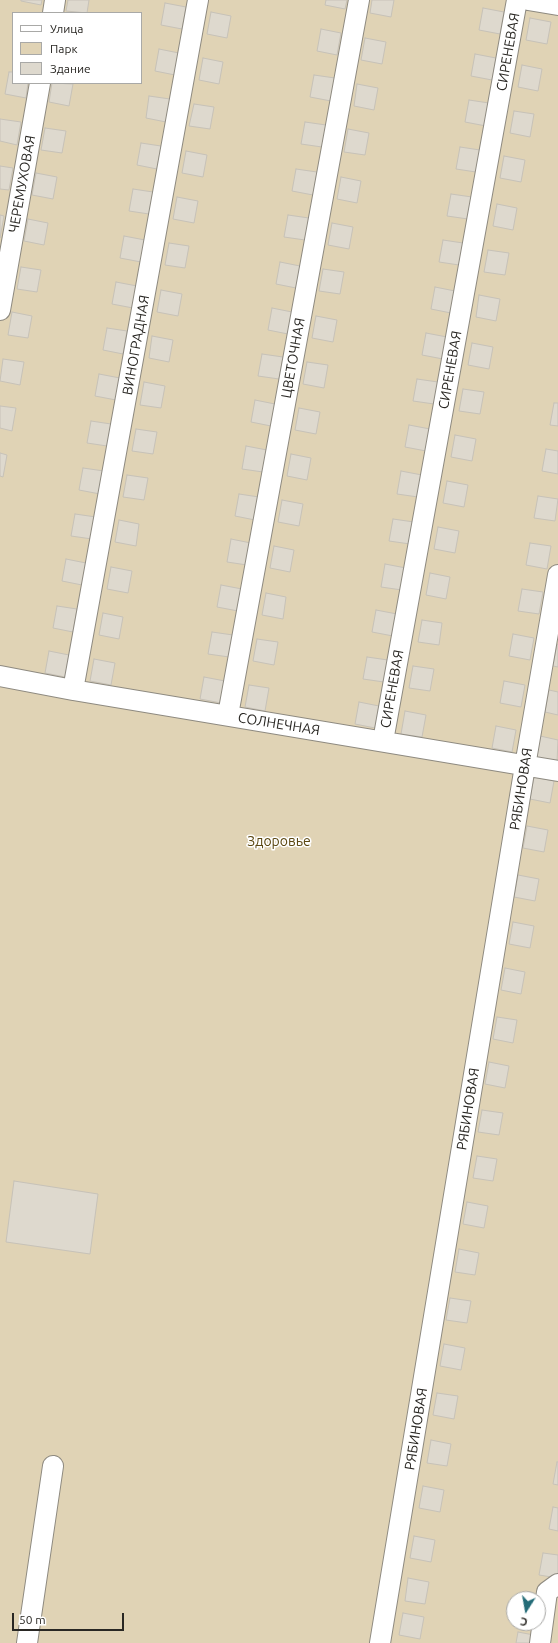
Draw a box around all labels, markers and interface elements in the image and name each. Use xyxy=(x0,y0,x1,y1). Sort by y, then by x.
legend xyxy=(12,12,142,84)
street label: СИРЕНЕВАЯ xyxy=(493,12,523,92)
text: Улица xyxy=(50,22,83,35)
text: Парк xyxy=(50,42,78,55)
text: Здание xyxy=(50,62,91,75)
street label: ЧЕРЕМУХОВАЯ xyxy=(5,134,39,234)
street label: ВИНОГРАДНАЯ xyxy=(119,294,153,396)
street label: ЦВЕТОЧНАЯ xyxy=(278,316,308,400)
street label: СИРЕНЕВАЯ xyxy=(435,330,465,410)
street label: СИРЕНЕВАЯ xyxy=(377,649,407,729)
street label: СОЛНЕЧНАЯ xyxy=(237,709,321,739)
street label: РЯБИНОВАЯ xyxy=(506,747,536,831)
park label: Здоровье xyxy=(247,833,311,849)
street label: РЯБИНОВАЯ xyxy=(453,1067,483,1151)
street label: РЯБИНОВАЯ xyxy=(401,1387,431,1471)
north arrow xyxy=(506,1591,546,1631)
scale bar xyxy=(14,1605,126,1631)
text: 50 m xyxy=(19,1613,46,1626)
text: С xyxy=(519,1615,528,1628)

